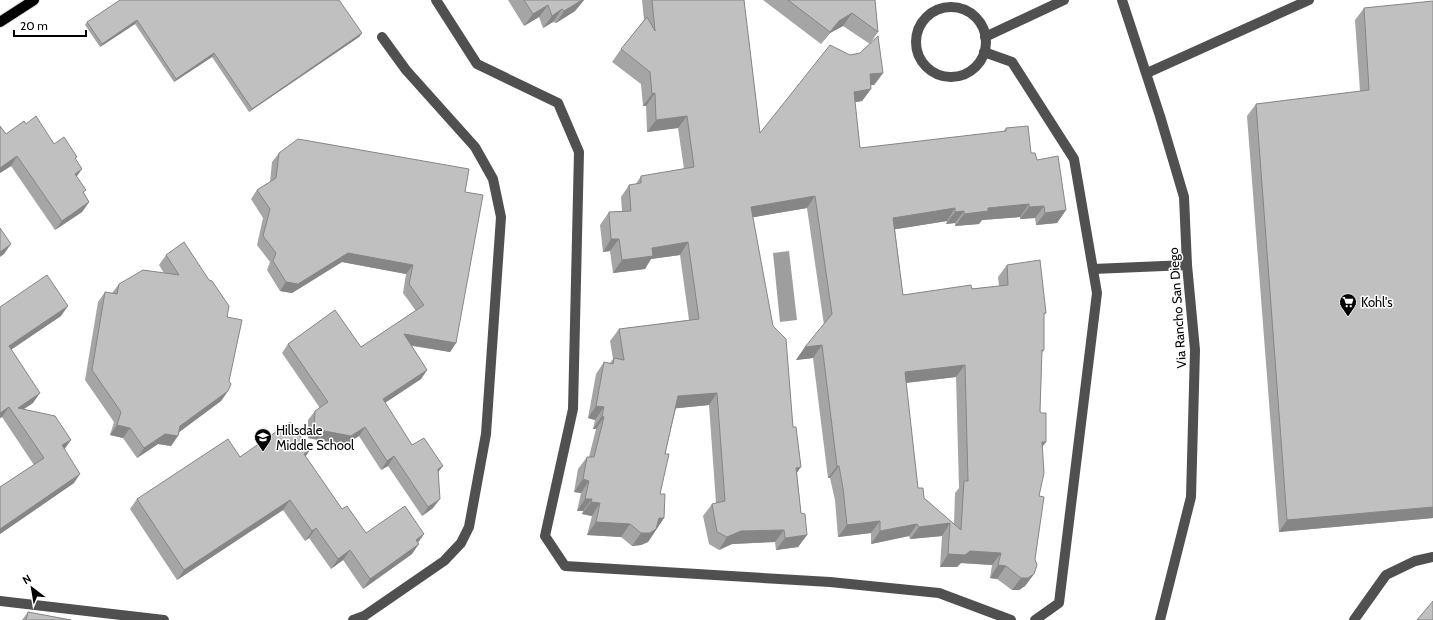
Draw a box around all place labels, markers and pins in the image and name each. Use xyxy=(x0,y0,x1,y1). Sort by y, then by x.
supermarket icon: Kohl's xyxy=(1338,292,1358,317)
place label: Kohl's xyxy=(1361,294,1393,310)
place label: Hillsdale Middle School xyxy=(276,422,354,453)
school or university icon: Hillsdale Middle School xyxy=(253,427,273,452)

